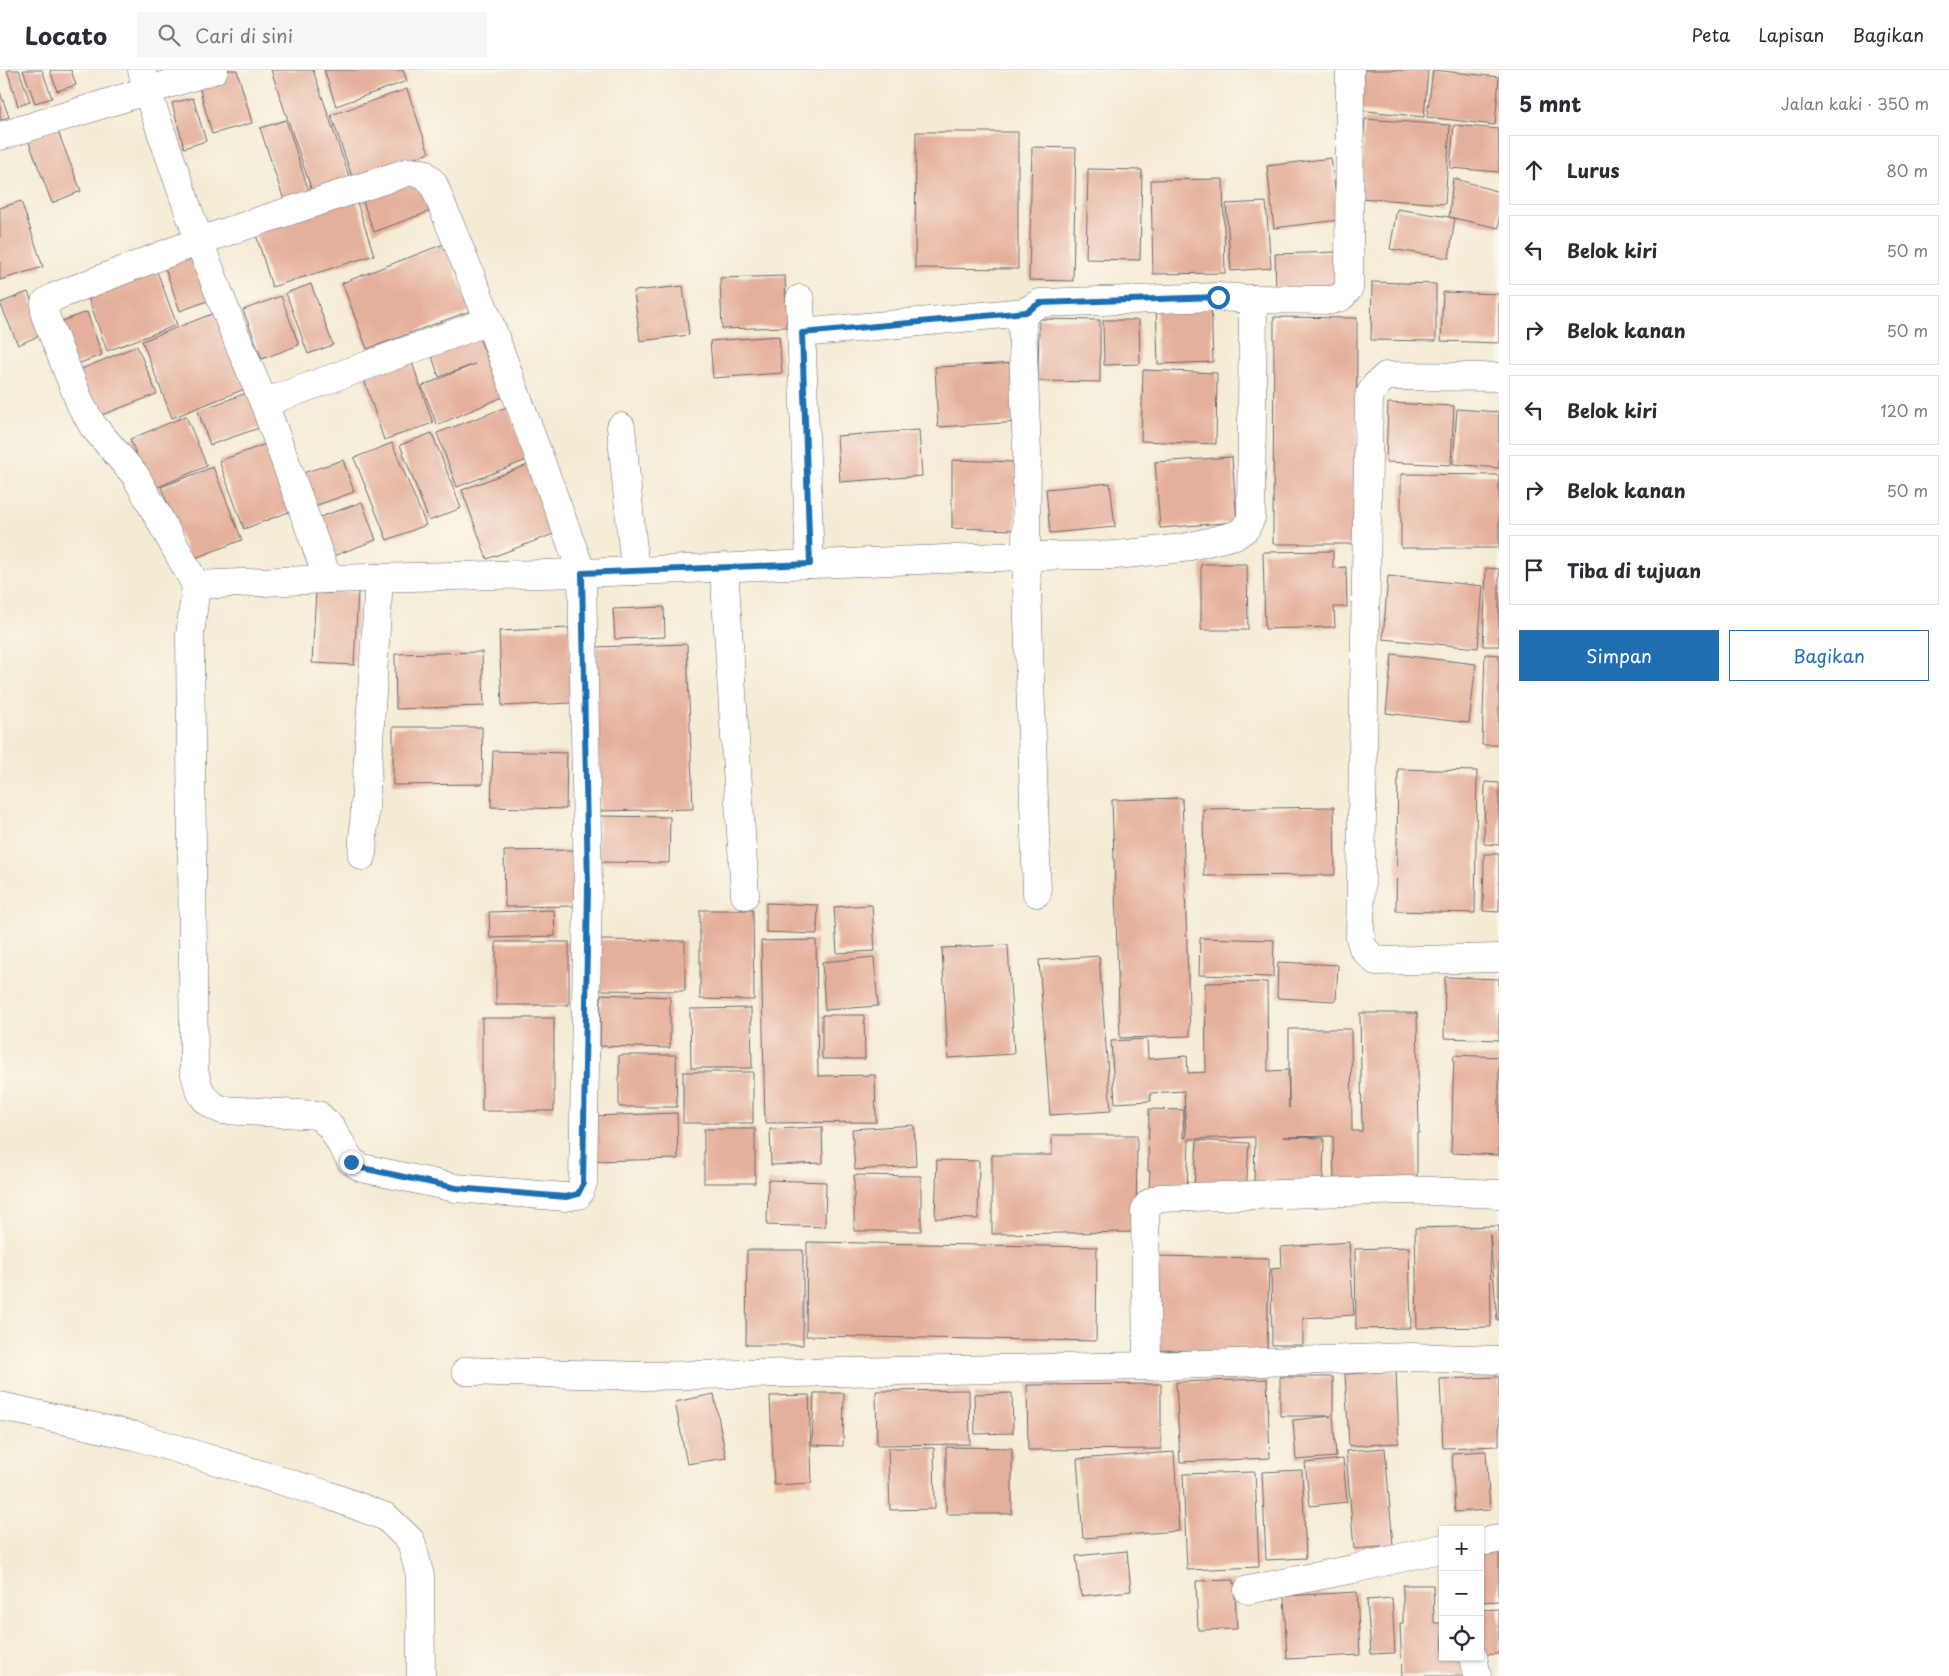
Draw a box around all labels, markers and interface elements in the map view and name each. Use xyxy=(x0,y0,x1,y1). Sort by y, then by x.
search box xyxy=(137,12,487,57)
text: Locato xyxy=(25,17,107,53)
icon: search xyxy=(155,21,183,49)
text: Cari di sini xyxy=(195,21,293,49)
text: Peta xyxy=(1692,21,1730,48)
text: Lapisan xyxy=(1758,21,1824,48)
text: Bagikan xyxy=(1852,21,1924,48)
text: 5 mnt xyxy=(1519,87,1582,119)
text: Jalan kaki · 350 m xyxy=(1781,91,1929,115)
icon: ahead xyxy=(1520,156,1548,184)
text: Lurus xyxy=(1567,156,1620,184)
text: 80 m xyxy=(1886,158,1928,182)
icon: left xyxy=(1520,236,1548,264)
text: Belok kiri xyxy=(1567,236,1657,264)
text: 50 m xyxy=(1887,238,1928,262)
route start xyxy=(1207,286,1230,309)
icon: right xyxy=(1520,316,1548,344)
text: Belok kanan xyxy=(1567,316,1686,344)
text: 50 m xyxy=(1887,318,1928,342)
icon: left xyxy=(1520,396,1548,424)
text: Belok kiri xyxy=(1567,396,1657,424)
text: 120 m xyxy=(1881,398,1928,422)
icon: right xyxy=(1520,476,1548,504)
text: Belok kanan xyxy=(1567,476,1686,504)
text: 50 m xyxy=(1887,478,1928,502)
icon: arrive xyxy=(1520,556,1548,584)
text: Tiba di tujuan xyxy=(1567,556,1701,584)
button: Simpan xyxy=(1519,630,1719,681)
button: Bagikan xyxy=(1729,630,1929,681)
route end xyxy=(340,1151,363,1174)
map controls xyxy=(1439,1526,1484,1661)
button: + xyxy=(1439,1526,1484,1571)
button: − xyxy=(1439,1571,1484,1616)
button: locate xyxy=(1439,1616,1484,1661)

